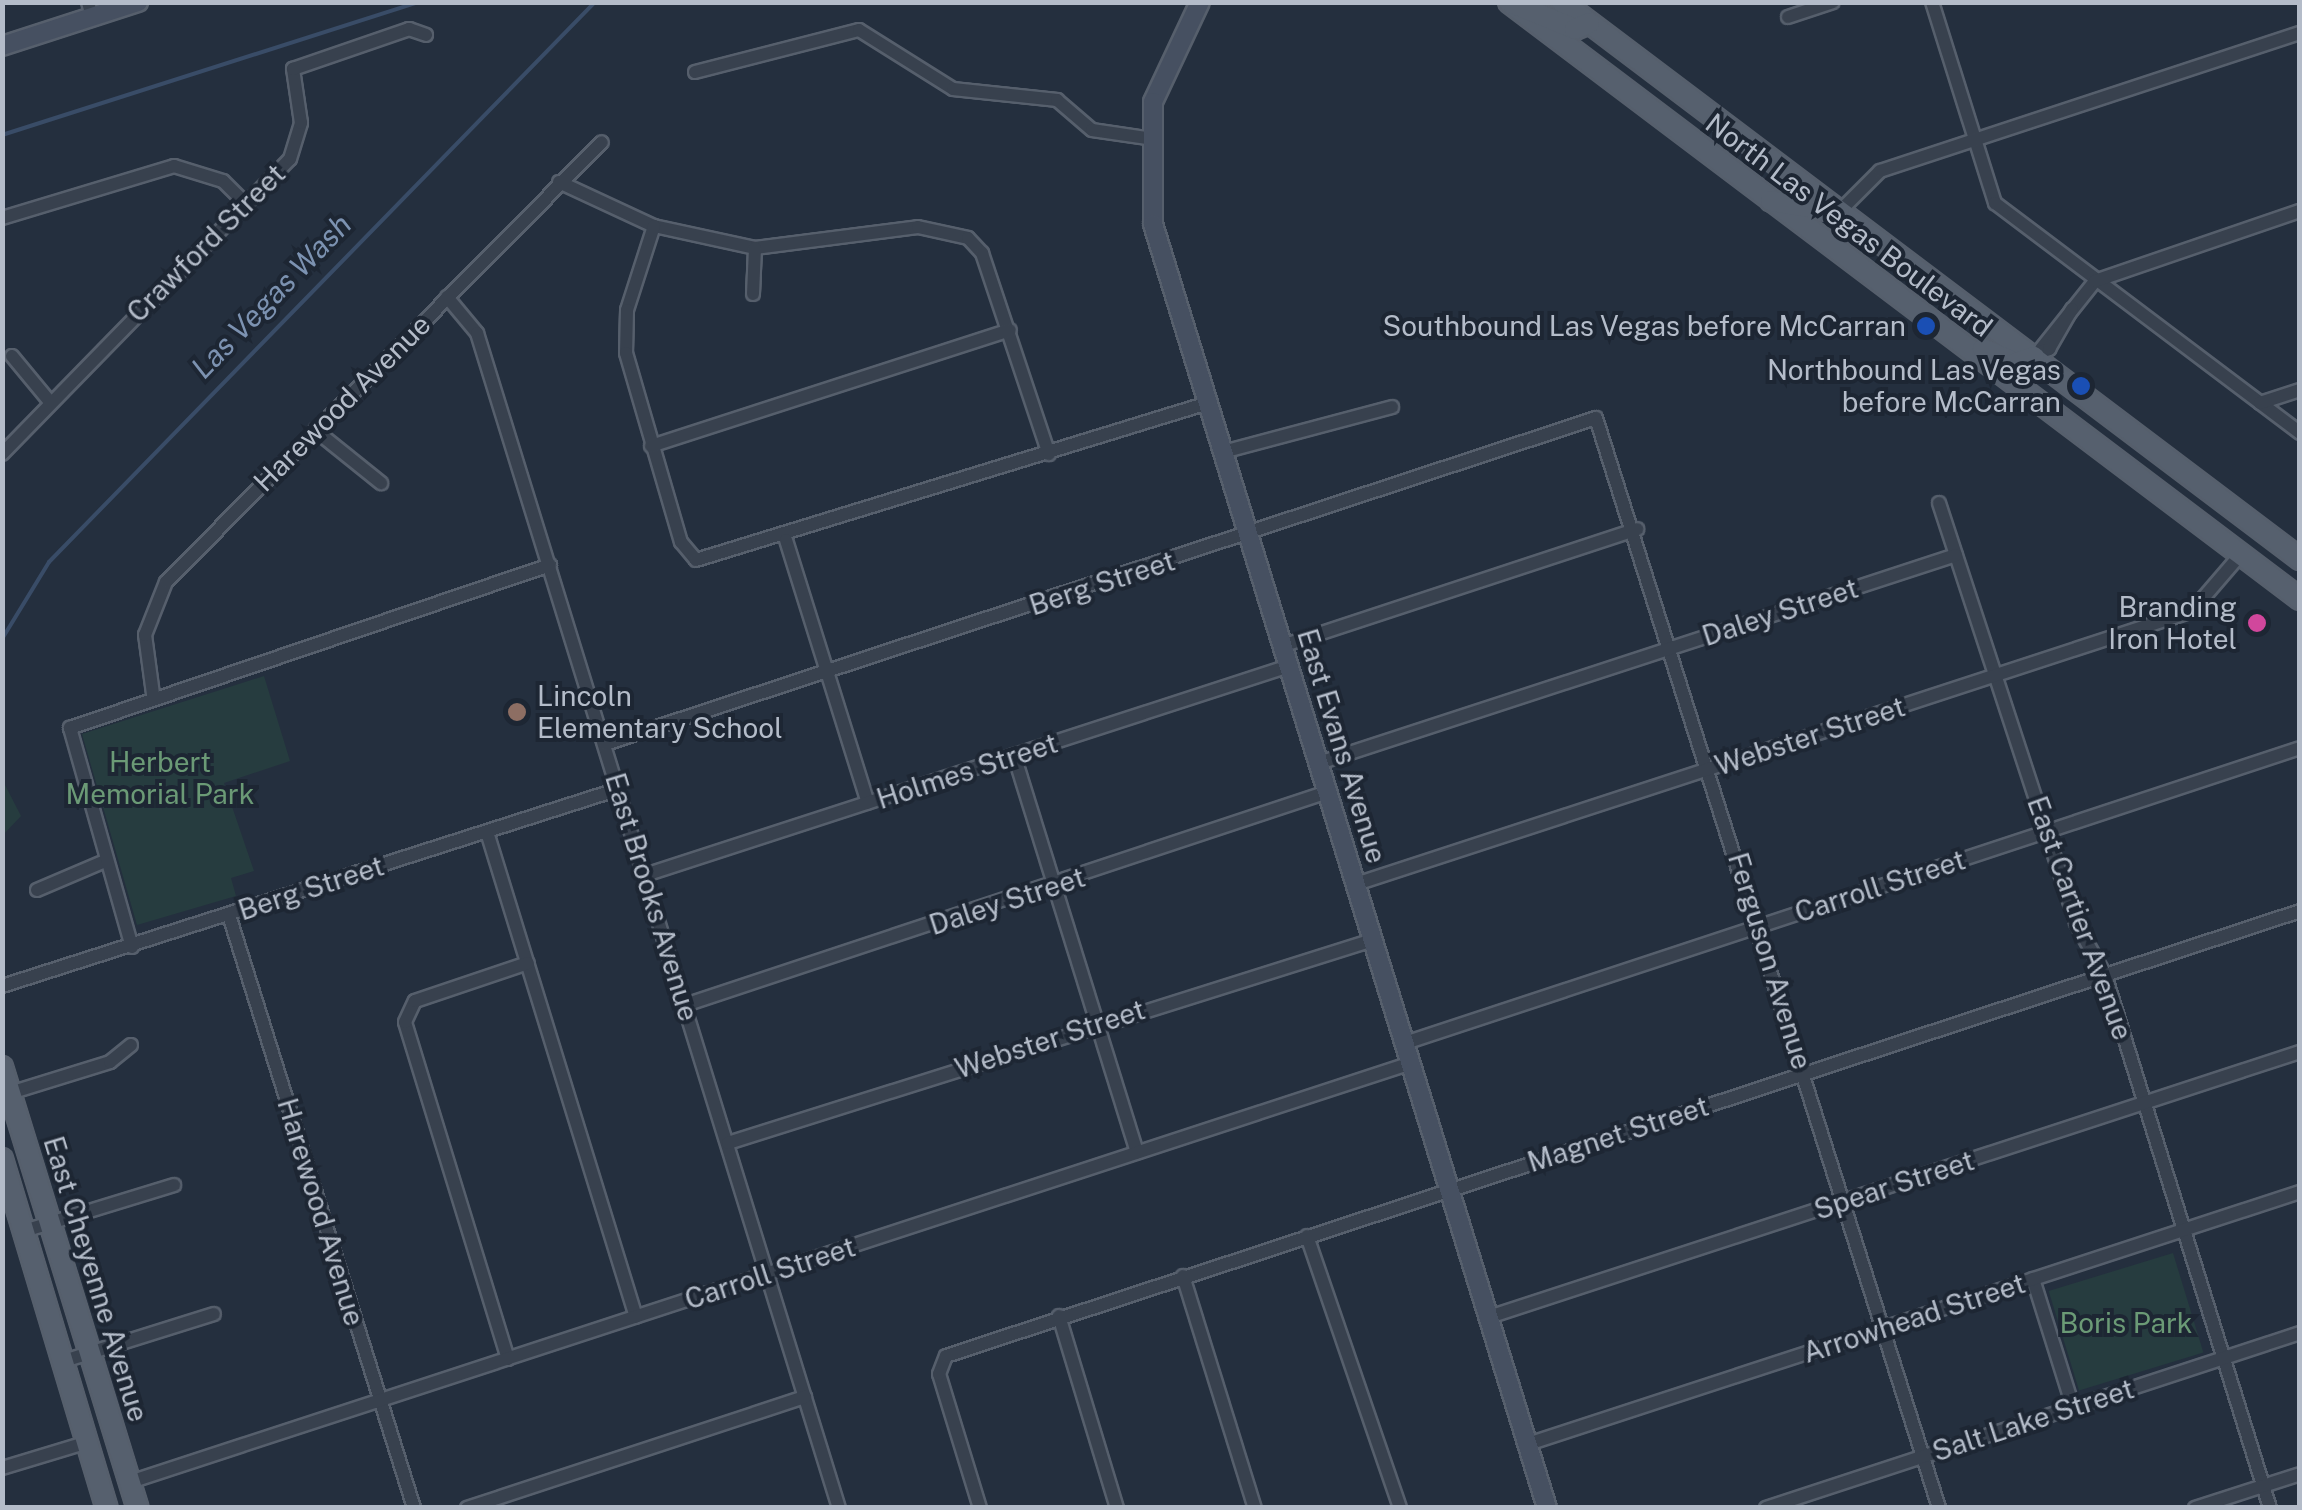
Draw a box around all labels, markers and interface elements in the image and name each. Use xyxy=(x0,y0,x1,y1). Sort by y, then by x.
street label: North Las Vegas Boulevard xyxy=(1699,106,1999,344)
street label: Crawford Street xyxy=(120,157,292,329)
water label: Las Vegas Wash xyxy=(183,206,359,386)
street label: Harewood Avenue xyxy=(247,308,437,498)
place label: Southbound Las Vegas before McCarran xyxy=(1381,309,1906,343)
marker: Southbound Las Vegas before McCarran xyxy=(1915,315,1937,337)
place label: Northbound Las Vegas before McCarran xyxy=(1766,353,2061,419)
marker: Northbound Las Vegas before McCarran xyxy=(2070,375,2092,397)
street label: Berg Street xyxy=(1025,544,1179,622)
street label: Daley Street xyxy=(1698,571,1862,653)
place label: Branding Iron Hotel xyxy=(2108,590,2237,656)
marker: Branding Iron Hotel xyxy=(2246,612,2268,634)
street label: East Evans Avenue xyxy=(1290,625,1394,867)
place label: Lincoln Elementary School xyxy=(537,679,783,745)
street label: Webster Street xyxy=(1711,689,1909,783)
marker: Lincoln Elementary School xyxy=(506,701,528,723)
street label: Holmes Street xyxy=(872,726,1062,816)
park label: Herbert Memorial Park xyxy=(66,745,254,811)
street label: East Brooks Avenue xyxy=(598,769,706,1025)
street label: East Cartier Avenue xyxy=(2020,792,2140,1044)
street label: Carroll Street xyxy=(1791,843,1969,929)
street label: Berg Street xyxy=(234,849,388,927)
street label: Ferguson Avenue xyxy=(1721,849,1819,1073)
street label: Daley Street xyxy=(925,860,1089,942)
street label: Webster Street xyxy=(951,992,1149,1086)
street label: Magnet Street xyxy=(1523,1089,1713,1179)
street label: Harewood Avenue xyxy=(270,1094,372,1330)
street label: East Cheyenne Avenue xyxy=(37,1132,155,1426)
street label: Spear Street xyxy=(1810,1143,1978,1227)
street label: Carroll Street xyxy=(681,1230,859,1316)
street label: Arrowhead Street xyxy=(1799,1266,2029,1370)
park label: Boris Park xyxy=(2059,1306,2193,1340)
street label: Salt Lake Street xyxy=(1928,1372,2138,1468)

